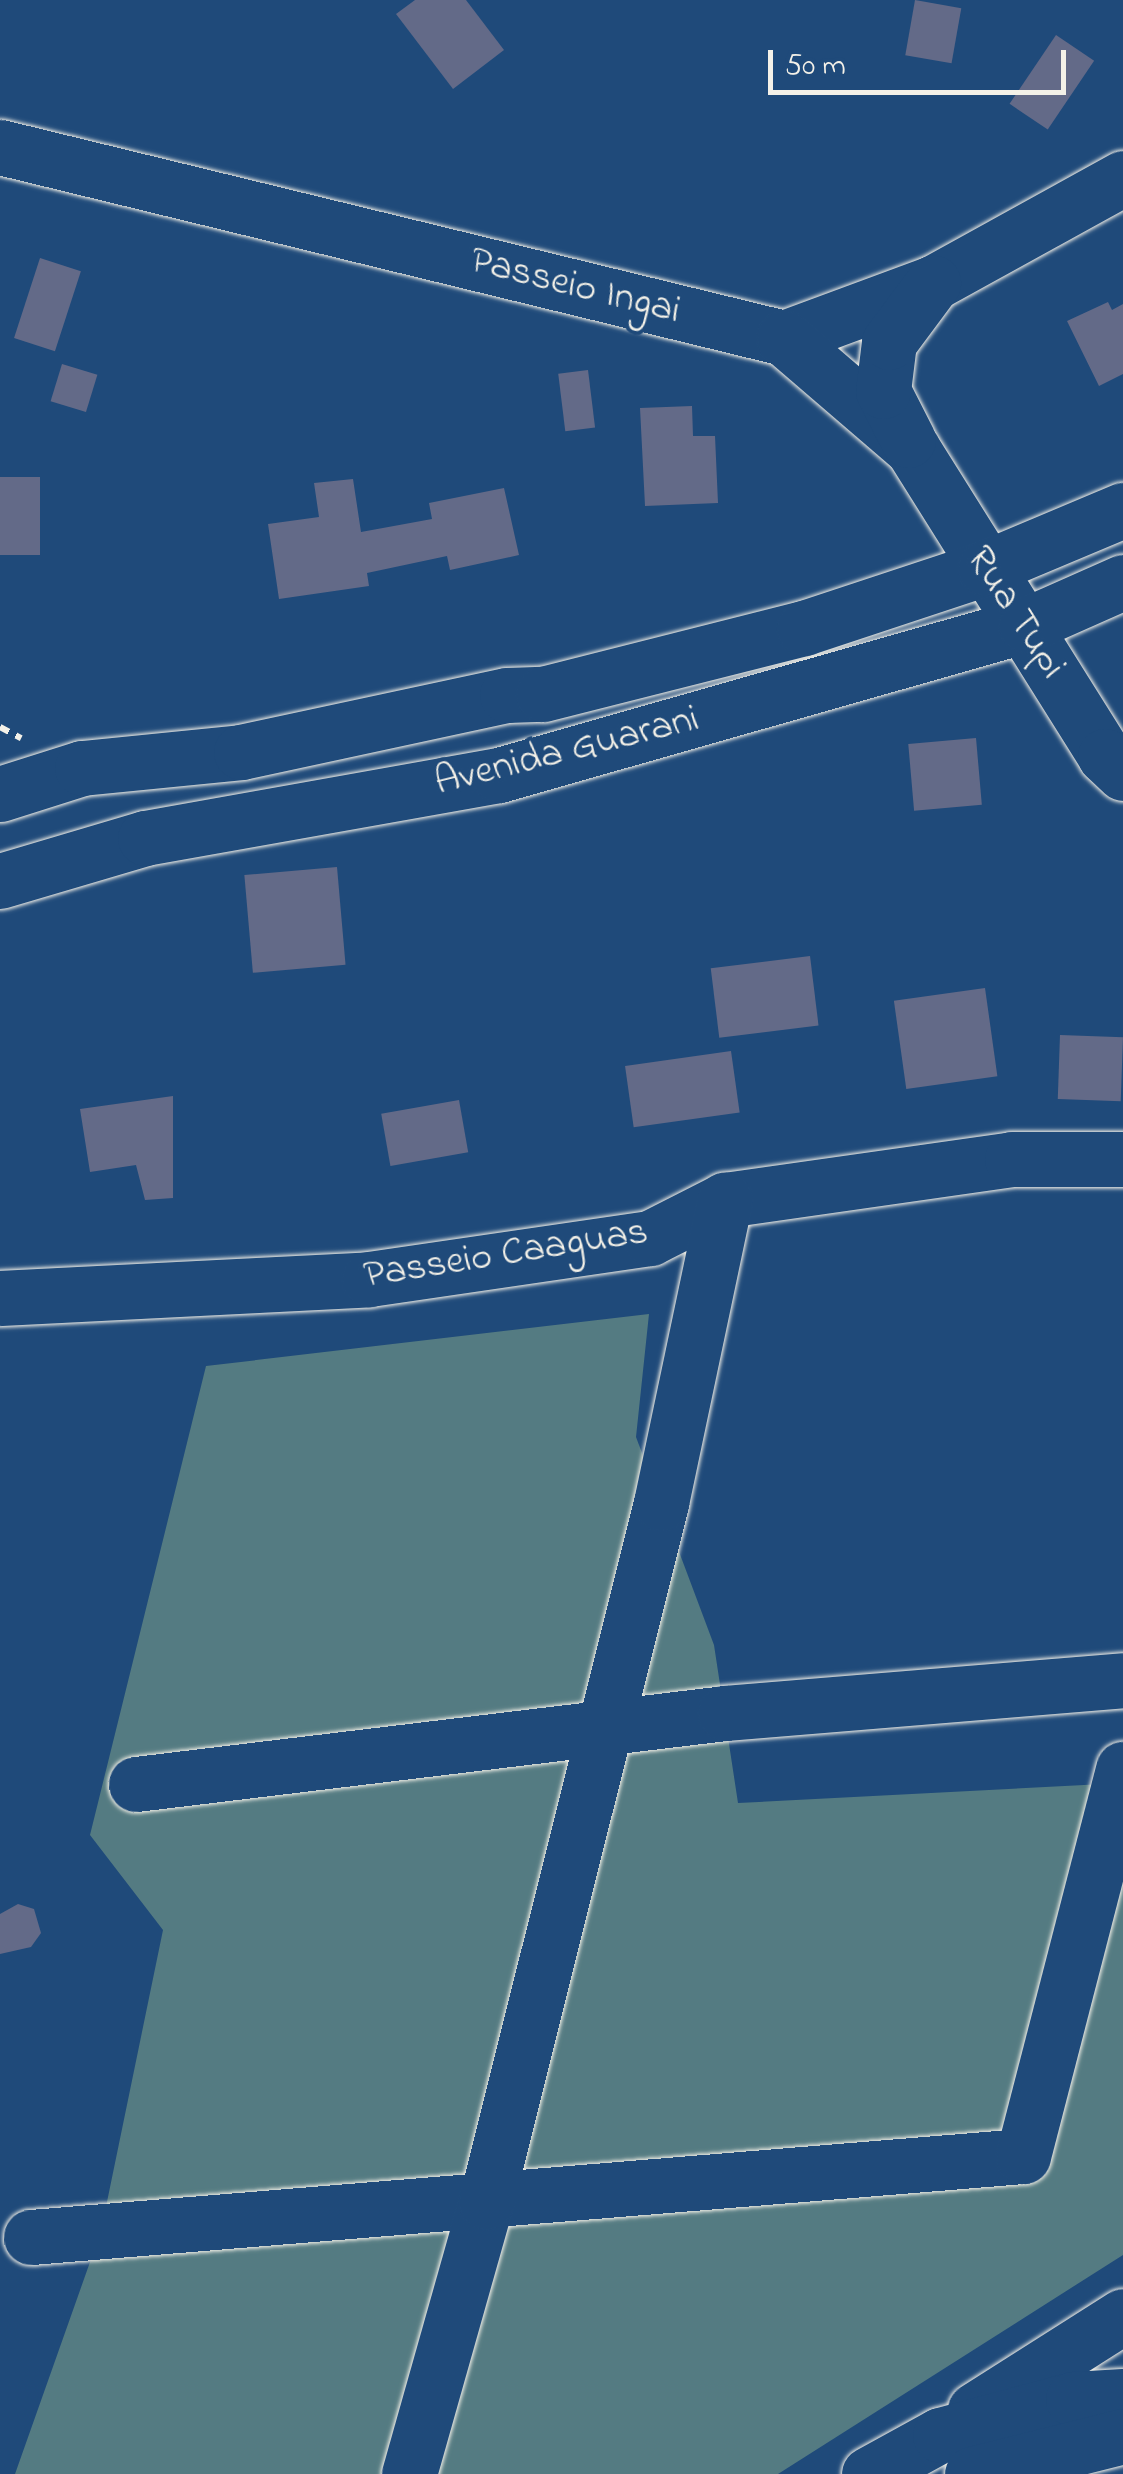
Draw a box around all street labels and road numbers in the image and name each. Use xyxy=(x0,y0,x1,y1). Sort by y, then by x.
street label: Passeio Ingai xyxy=(465,238,685,336)
street label: Rua Tupi xyxy=(954,538,1076,688)
street label: Avenida Guarani xyxy=(430,696,704,808)
street label: Passeio Caaguas xyxy=(361,1209,651,1301)

